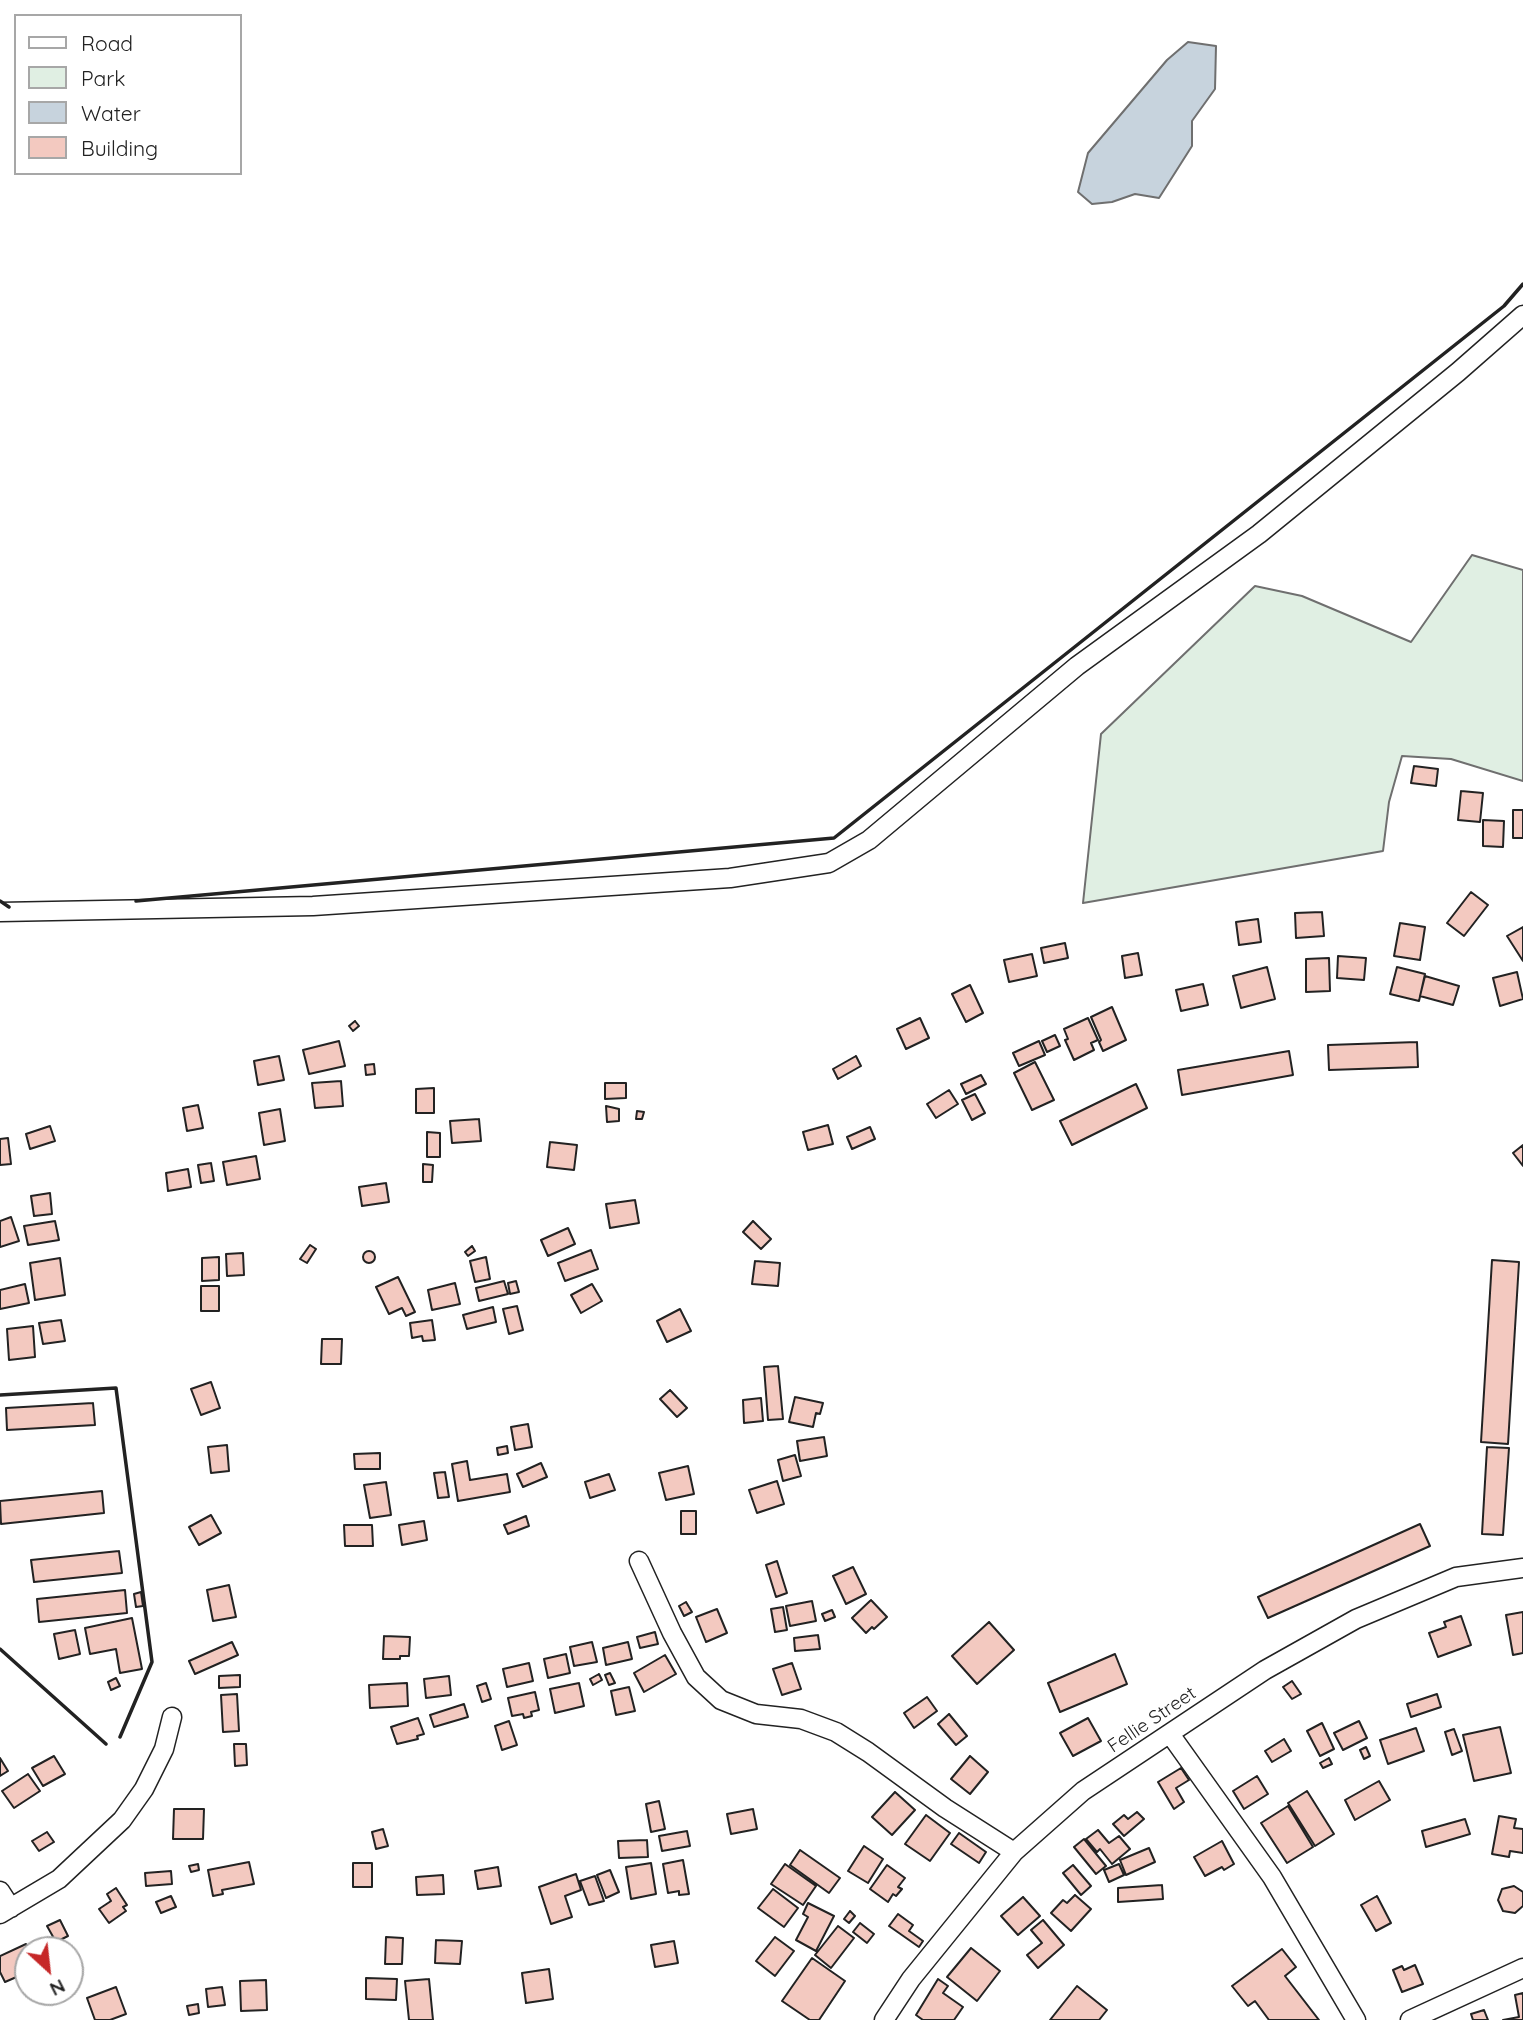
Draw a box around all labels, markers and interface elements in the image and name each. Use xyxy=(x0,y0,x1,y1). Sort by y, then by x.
legend xyxy=(14,14,242,175)
text: Road xyxy=(81,30,133,56)
text: Park xyxy=(81,65,125,91)
text: Water xyxy=(81,100,141,126)
text: Building xyxy=(81,135,158,161)
street label: Fellie Street xyxy=(1103,1682,1201,1758)
north arrow xyxy=(14,1936,84,2006)
text: N xyxy=(46,1974,69,2002)

